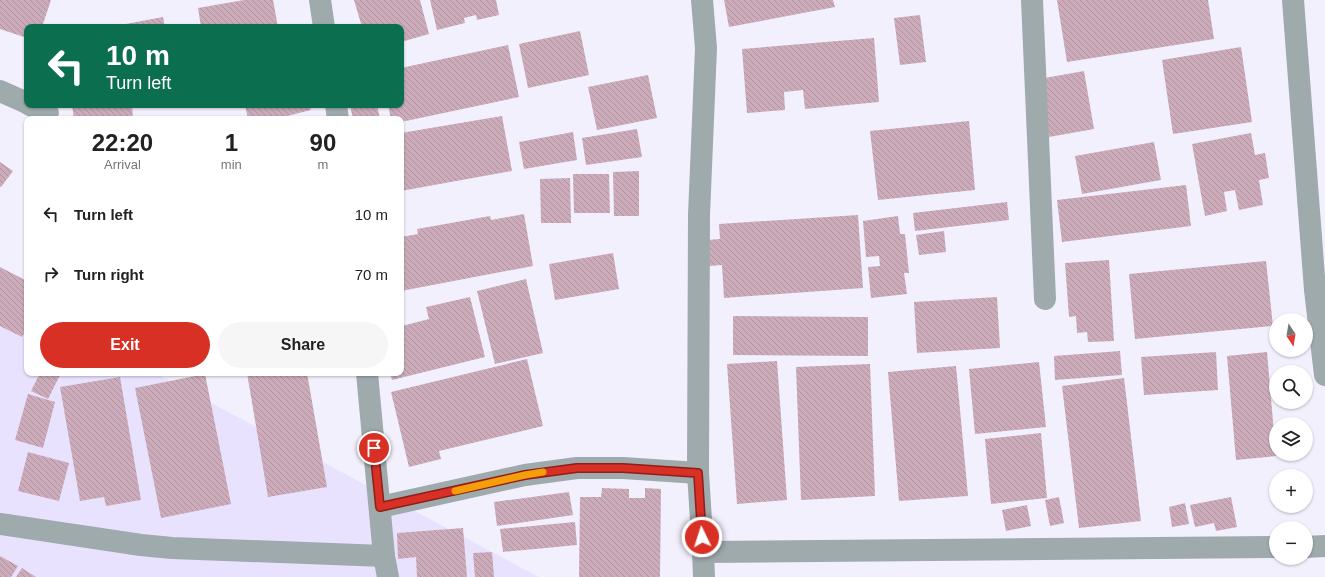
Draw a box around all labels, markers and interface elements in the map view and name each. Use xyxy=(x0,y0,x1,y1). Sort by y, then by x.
icon: left xyxy=(40,40,92,92)
text: 10 m xyxy=(106,40,170,71)
text: Turn left xyxy=(106,73,171,93)
text: 22:20 xyxy=(92,129,153,156)
text: 1 xyxy=(225,129,238,156)
text: 90 xyxy=(310,129,336,156)
text: Arrival xyxy=(104,157,141,172)
text: min xyxy=(221,157,242,172)
text: m xyxy=(317,157,328,172)
icon: left xyxy=(40,203,62,225)
text: Turn left xyxy=(74,206,133,223)
text: 10 m xyxy=(355,206,388,223)
icon: right xyxy=(40,263,62,285)
text: Turn right xyxy=(74,266,144,283)
text: 70 m xyxy=(355,266,388,283)
north arrow xyxy=(1269,313,1313,357)
map controls xyxy=(1269,313,1313,565)
button: Exit xyxy=(40,322,210,368)
button: Share xyxy=(218,322,388,368)
button: search xyxy=(1269,365,1313,409)
button: layers xyxy=(1269,417,1313,461)
pin xyxy=(357,431,391,465)
icon: arrive xyxy=(363,437,385,459)
button: + xyxy=(1269,469,1313,513)
position arrow xyxy=(681,516,723,558)
button: − xyxy=(1269,521,1313,565)

